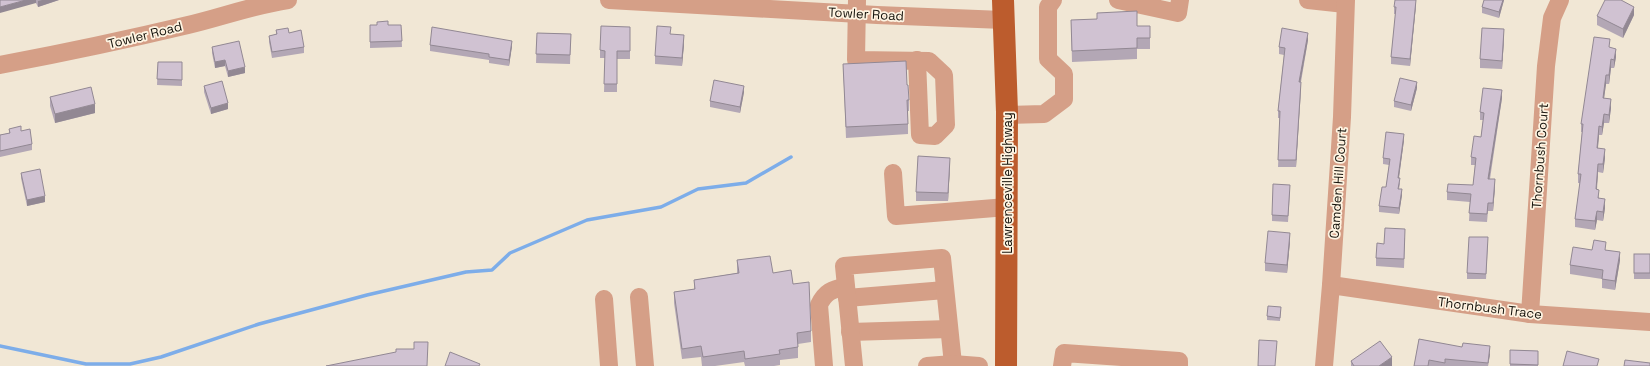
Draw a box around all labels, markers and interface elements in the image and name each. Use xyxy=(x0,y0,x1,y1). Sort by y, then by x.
street label: Towler Road xyxy=(828,4,904,24)
street label: Towler Road xyxy=(106,18,184,52)
street label: Thornbush Court xyxy=(1528,102,1552,210)
street label: Lawrenceville Highway xyxy=(999,112,1016,254)
street label: Camden Hill Court xyxy=(1326,127,1350,239)
street label: Thornbush Trace xyxy=(1437,293,1543,323)

